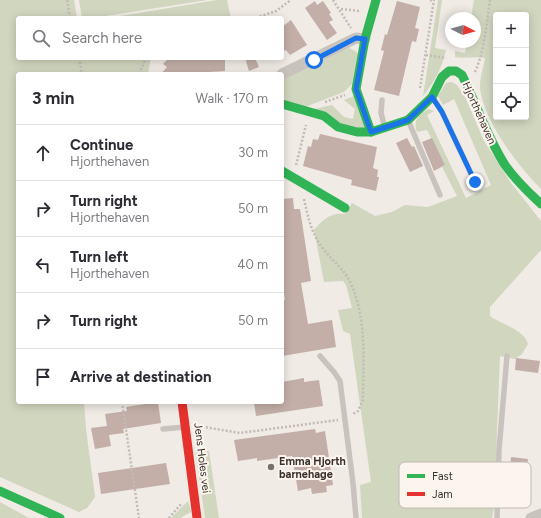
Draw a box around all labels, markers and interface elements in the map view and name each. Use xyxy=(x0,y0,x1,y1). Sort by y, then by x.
north arrow xyxy=(445,12,481,48)
map controls xyxy=(493,12,529,120)
button: + xyxy=(493,12,529,48)
search box xyxy=(16,16,284,60)
icon: search xyxy=(30,27,52,49)
text: Search here xyxy=(62,29,142,47)
button: − xyxy=(493,48,529,84)
route start xyxy=(305,51,323,69)
street label: Hjorthehaven xyxy=(459,80,499,146)
button: locate xyxy=(493,84,529,120)
text: 3 min xyxy=(32,88,74,108)
text: Walk · 170 m xyxy=(196,91,268,106)
text: Continue xyxy=(70,136,133,154)
icon: ahead xyxy=(32,142,54,164)
text: 30 m xyxy=(238,145,268,160)
text: Hjorthehaven xyxy=(70,154,149,169)
route end xyxy=(466,173,484,191)
text: Turn right xyxy=(70,192,138,210)
icon: right xyxy=(32,198,54,220)
text: 50 m xyxy=(238,201,268,216)
text: Hjorthehaven xyxy=(70,210,149,225)
text: Turn left xyxy=(70,248,128,266)
icon: left xyxy=(32,254,54,276)
text: 40 m xyxy=(237,257,268,272)
text: Hjorthehaven xyxy=(70,266,149,281)
icon: right xyxy=(32,310,54,332)
text: Turn right xyxy=(70,312,138,330)
text: 50 m xyxy=(238,313,268,328)
icon: arrive xyxy=(32,366,54,388)
text: Arrive at destination xyxy=(70,368,211,386)
street label: Jens Holes vei xyxy=(191,422,213,494)
place label: Emma Hjorth barnehage xyxy=(279,455,346,481)
marker: Emma Hjorth barnehage xyxy=(266,462,276,472)
legend xyxy=(399,462,531,508)
text: Fast xyxy=(432,470,453,483)
text: Jam xyxy=(432,488,453,501)

